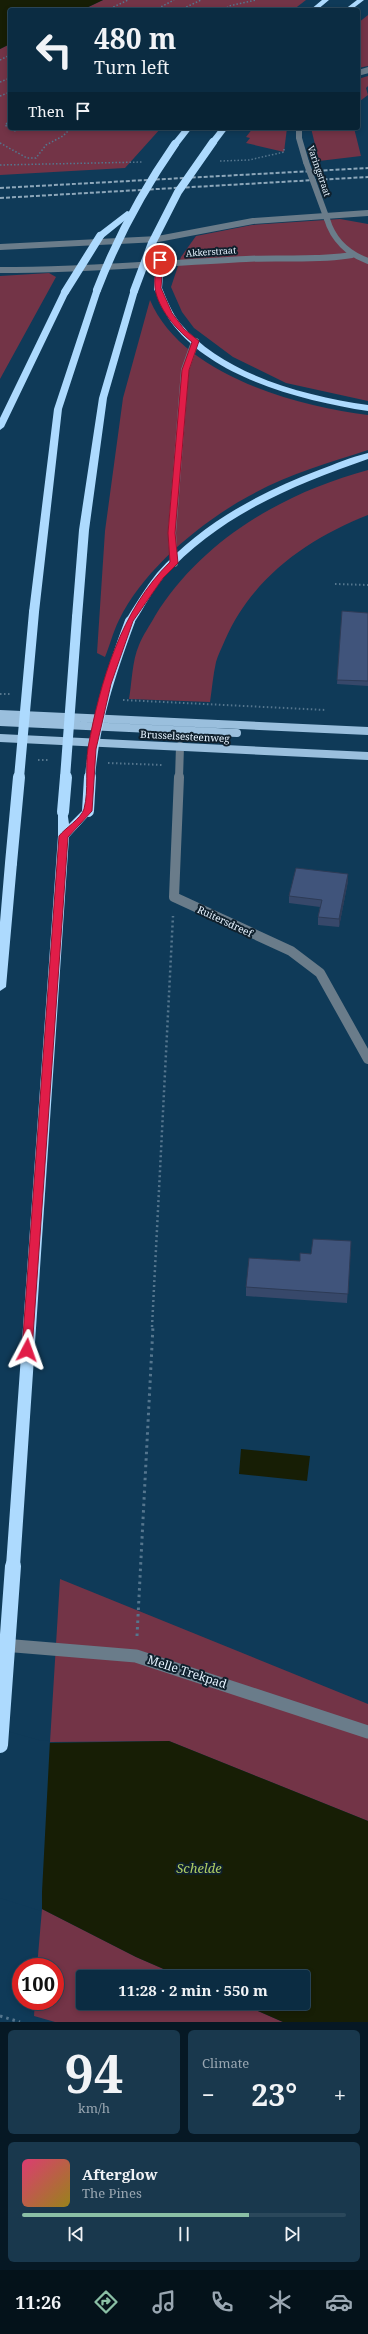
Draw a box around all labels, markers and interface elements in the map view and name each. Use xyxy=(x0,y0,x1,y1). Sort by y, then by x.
text: 480 m xyxy=(94,19,176,57)
icon: left xyxy=(28,24,80,76)
text: Turn left xyxy=(94,55,169,79)
icon: arrive xyxy=(72,100,94,122)
text: Then xyxy=(28,101,64,121)
street label: Varingstraat xyxy=(305,144,334,198)
pin xyxy=(143,243,177,277)
street label: Akkerstraat xyxy=(185,243,237,260)
icon: arrive xyxy=(149,249,171,271)
street label: Brusselsesteenweg xyxy=(140,727,231,745)
street label: Ruitersdreef xyxy=(195,902,256,940)
position arrow xyxy=(6,1329,48,1371)
street label: Melle Trekpad xyxy=(145,1651,230,1693)
water label: Schelde xyxy=(176,1859,222,1877)
speed limit sign: 100 xyxy=(12,1958,64,2010)
text: 11:28 · 2 min · 550 m xyxy=(118,1980,268,2000)
text: 94 xyxy=(65,2037,123,2108)
text: Climate xyxy=(202,2054,249,2072)
text: 23° xyxy=(251,2074,297,2115)
text: − xyxy=(202,2079,215,2109)
text: + xyxy=(334,2079,346,2109)
text: km/h xyxy=(78,2099,110,2117)
text: Afterglow xyxy=(82,2164,158,2184)
text: The Pines xyxy=(82,2184,142,2202)
icon: previous xyxy=(65,2223,87,2245)
icon: pause xyxy=(173,2223,195,2245)
icon: next xyxy=(281,2223,303,2245)
icon: directions xyxy=(92,2288,120,2316)
icon: music xyxy=(150,2288,178,2316)
icon: phone xyxy=(208,2288,236,2316)
icon: climate xyxy=(266,2288,294,2316)
icon: car xyxy=(325,2288,353,2316)
text: 11:26 xyxy=(15,2290,61,2314)

